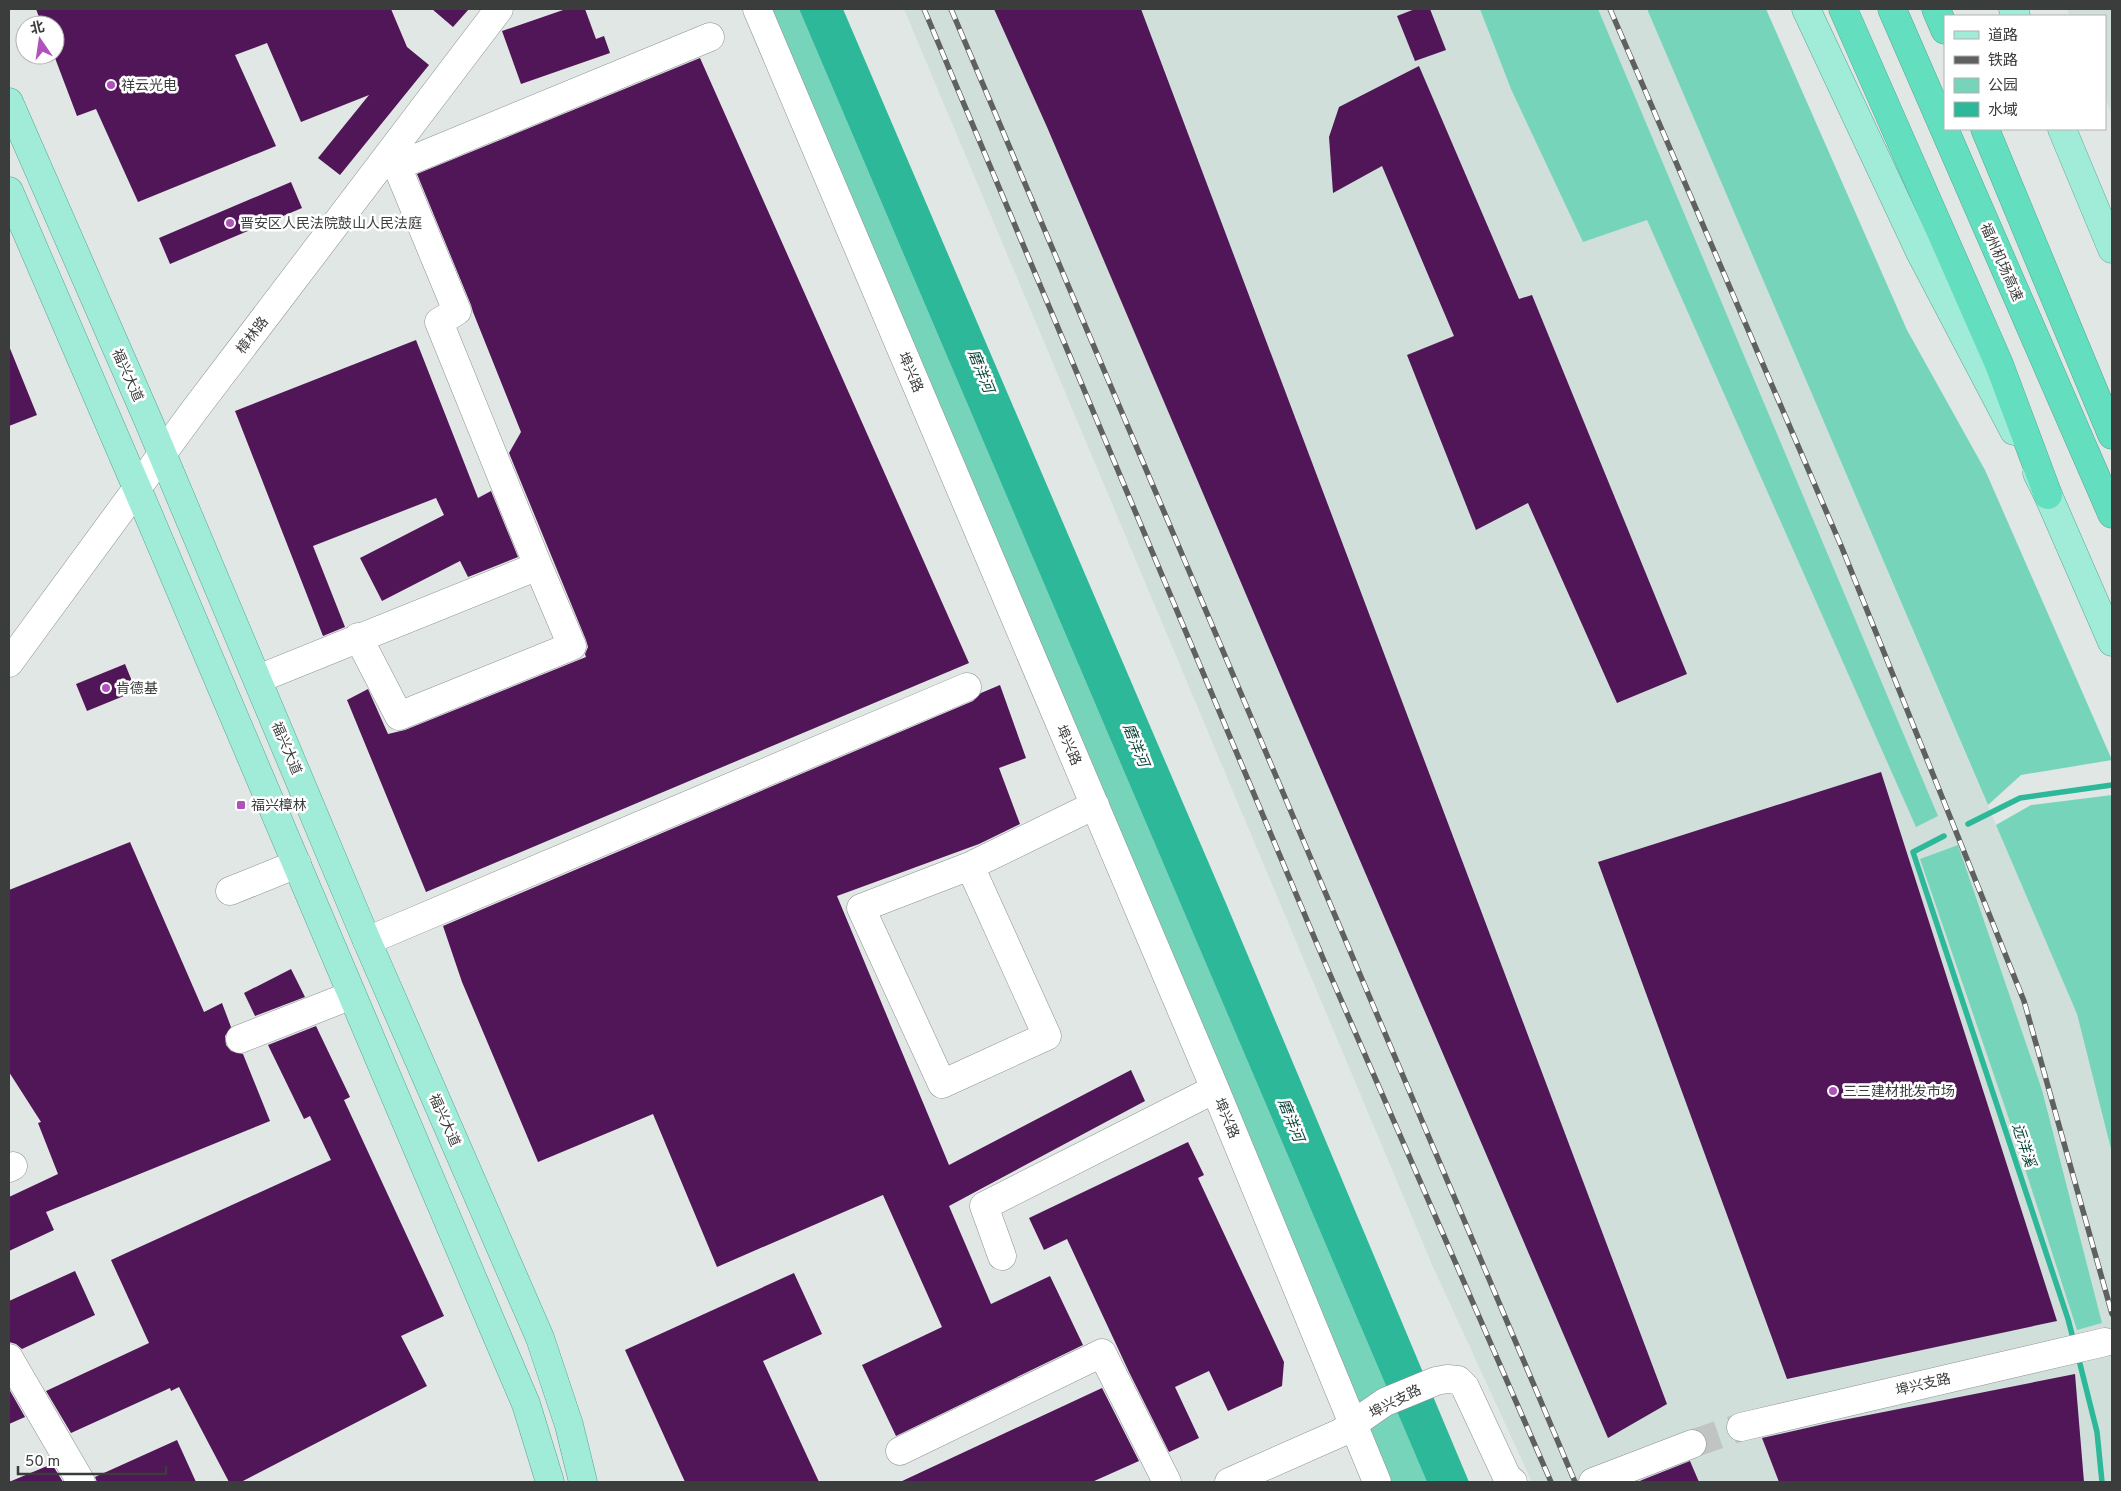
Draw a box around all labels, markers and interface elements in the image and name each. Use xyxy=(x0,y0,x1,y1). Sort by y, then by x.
north arrow xyxy=(15,15,65,65)
legend xyxy=(1944,15,2106,130)
text: 北 xyxy=(29,19,46,39)
text: 道路 xyxy=(1988,27,2018,46)
text: 铁路 xyxy=(1988,52,2018,71)
text: 公园 xyxy=(1988,77,2018,96)
place label: 祥云光电 xyxy=(121,78,177,95)
marker: 祥云光电 xyxy=(105,79,117,91)
text: 水域 xyxy=(1988,102,2018,121)
place label: 晋安区人民法院鼓山人民法庭 xyxy=(240,215,422,233)
marker: 晋安区人民法院鼓山人民法庭 xyxy=(224,217,236,229)
street label: 福州机场高速 xyxy=(1976,220,2026,304)
street label: 樟林路 xyxy=(233,313,273,358)
street label: 福兴大道 xyxy=(107,347,146,405)
water label: 磨洋河 xyxy=(962,347,998,399)
street label: 埠兴路 xyxy=(894,350,927,395)
place label: 肯德基 xyxy=(116,680,158,698)
marker: 肯德基 xyxy=(100,682,112,694)
street label: 福兴大道 xyxy=(267,719,304,778)
water label: 磨洋河 xyxy=(1117,721,1153,773)
street label: 埠兴路 xyxy=(1052,723,1085,768)
place label: 福兴樟林 xyxy=(251,797,307,815)
marker: 福兴樟林 xyxy=(235,799,247,811)
place label: 三三建材批发市场 xyxy=(1843,1083,1955,1101)
marker: 三三建材批发市场 xyxy=(1827,1085,1839,1097)
street label: 福兴大道 xyxy=(424,1092,463,1150)
street label: 埠兴路 xyxy=(1210,1096,1243,1141)
water label: 磨洋河 xyxy=(1272,1096,1308,1148)
water label: 远洋溪 xyxy=(2007,1121,2039,1172)
street label: 埠兴支路 xyxy=(1894,1370,1953,1400)
street label: 埠兴支路 xyxy=(1366,1381,1424,1423)
scale bar xyxy=(18,1444,165,1476)
text: 50 m xyxy=(25,1453,60,1472)

